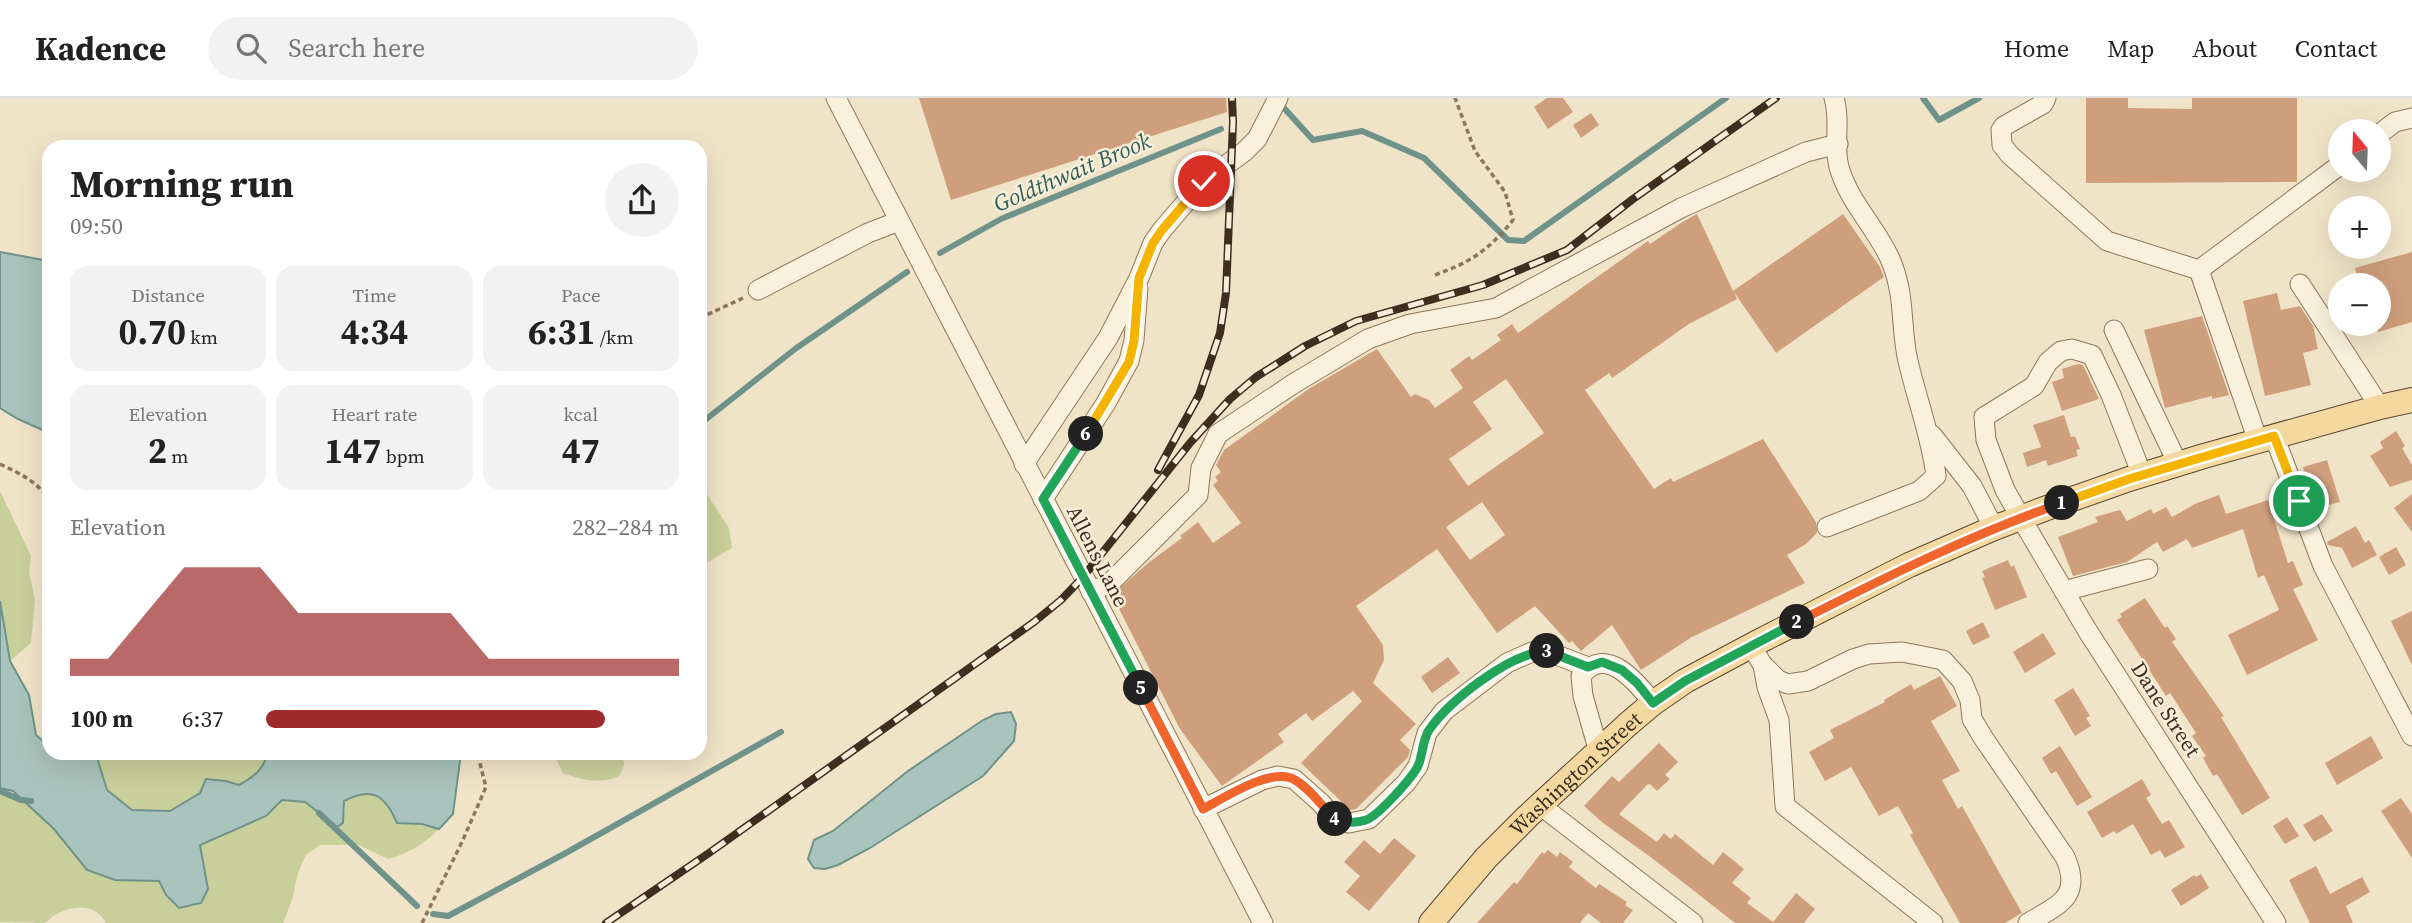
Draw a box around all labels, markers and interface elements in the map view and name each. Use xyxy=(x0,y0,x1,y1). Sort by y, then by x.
search box xyxy=(208,17,698,80)
text: Kadence xyxy=(35,26,166,71)
icon: search xyxy=(232,29,270,67)
text: Search here xyxy=(288,30,425,66)
text: Home xyxy=(2004,32,2069,65)
text: Map xyxy=(2107,32,2154,65)
text: About xyxy=(2192,32,2257,65)
text: Contact xyxy=(2295,32,2377,65)
north arrow xyxy=(2328,119,2390,182)
map controls xyxy=(2328,119,2391,336)
water label: Goldthwait Brook xyxy=(988,124,1156,220)
pin xyxy=(1174,151,1234,211)
text: Morning run xyxy=(70,158,294,210)
icon: check xyxy=(1185,162,1223,200)
button: share xyxy=(605,163,679,237)
button: + xyxy=(2328,196,2391,259)
text: 09:50 xyxy=(70,210,123,242)
button: − xyxy=(2328,273,2391,336)
text: Distance xyxy=(131,282,205,308)
text: Time xyxy=(353,282,396,308)
text: Pace xyxy=(561,282,601,308)
text: 0.70 xyxy=(118,308,186,356)
text: 4:34 xyxy=(341,308,408,356)
text: 6:31 xyxy=(528,308,595,356)
text: km xyxy=(186,324,218,350)
text: /km xyxy=(595,324,634,350)
text: Elevation xyxy=(128,401,208,427)
text: Heart rate xyxy=(331,401,418,427)
text: kcal xyxy=(564,401,598,427)
pin: 6 xyxy=(1068,416,1104,452)
text: 6 xyxy=(1080,420,1091,446)
text: 2 xyxy=(148,427,167,475)
text: 147 xyxy=(324,427,381,475)
text: 47 xyxy=(562,427,600,475)
text: m xyxy=(167,443,188,469)
text: bpm xyxy=(381,443,425,469)
pin xyxy=(2269,471,2329,531)
icon: arrive xyxy=(2280,482,2318,520)
pin: 1 xyxy=(2044,486,2080,520)
text: 1 xyxy=(2056,489,2067,515)
street label: Allens Lane xyxy=(1060,500,1136,612)
text: Elevation xyxy=(70,511,166,543)
text: 282–284 m xyxy=(572,511,679,543)
pin: 2 xyxy=(1780,604,1814,640)
text: 2 xyxy=(1791,608,1802,634)
pin: 3 xyxy=(1530,634,1564,668)
text: 3 xyxy=(1541,637,1552,663)
street label: Dane Street xyxy=(2124,656,2208,762)
pin: 5 xyxy=(1124,670,1158,706)
text: 5 xyxy=(1135,674,1146,700)
text: 100 m xyxy=(70,703,133,735)
text: 6:37 xyxy=(182,703,223,735)
street label: Washington Street xyxy=(1502,704,1648,842)
pin: 4 xyxy=(1318,802,1352,836)
text: 4 xyxy=(1329,805,1340,831)

